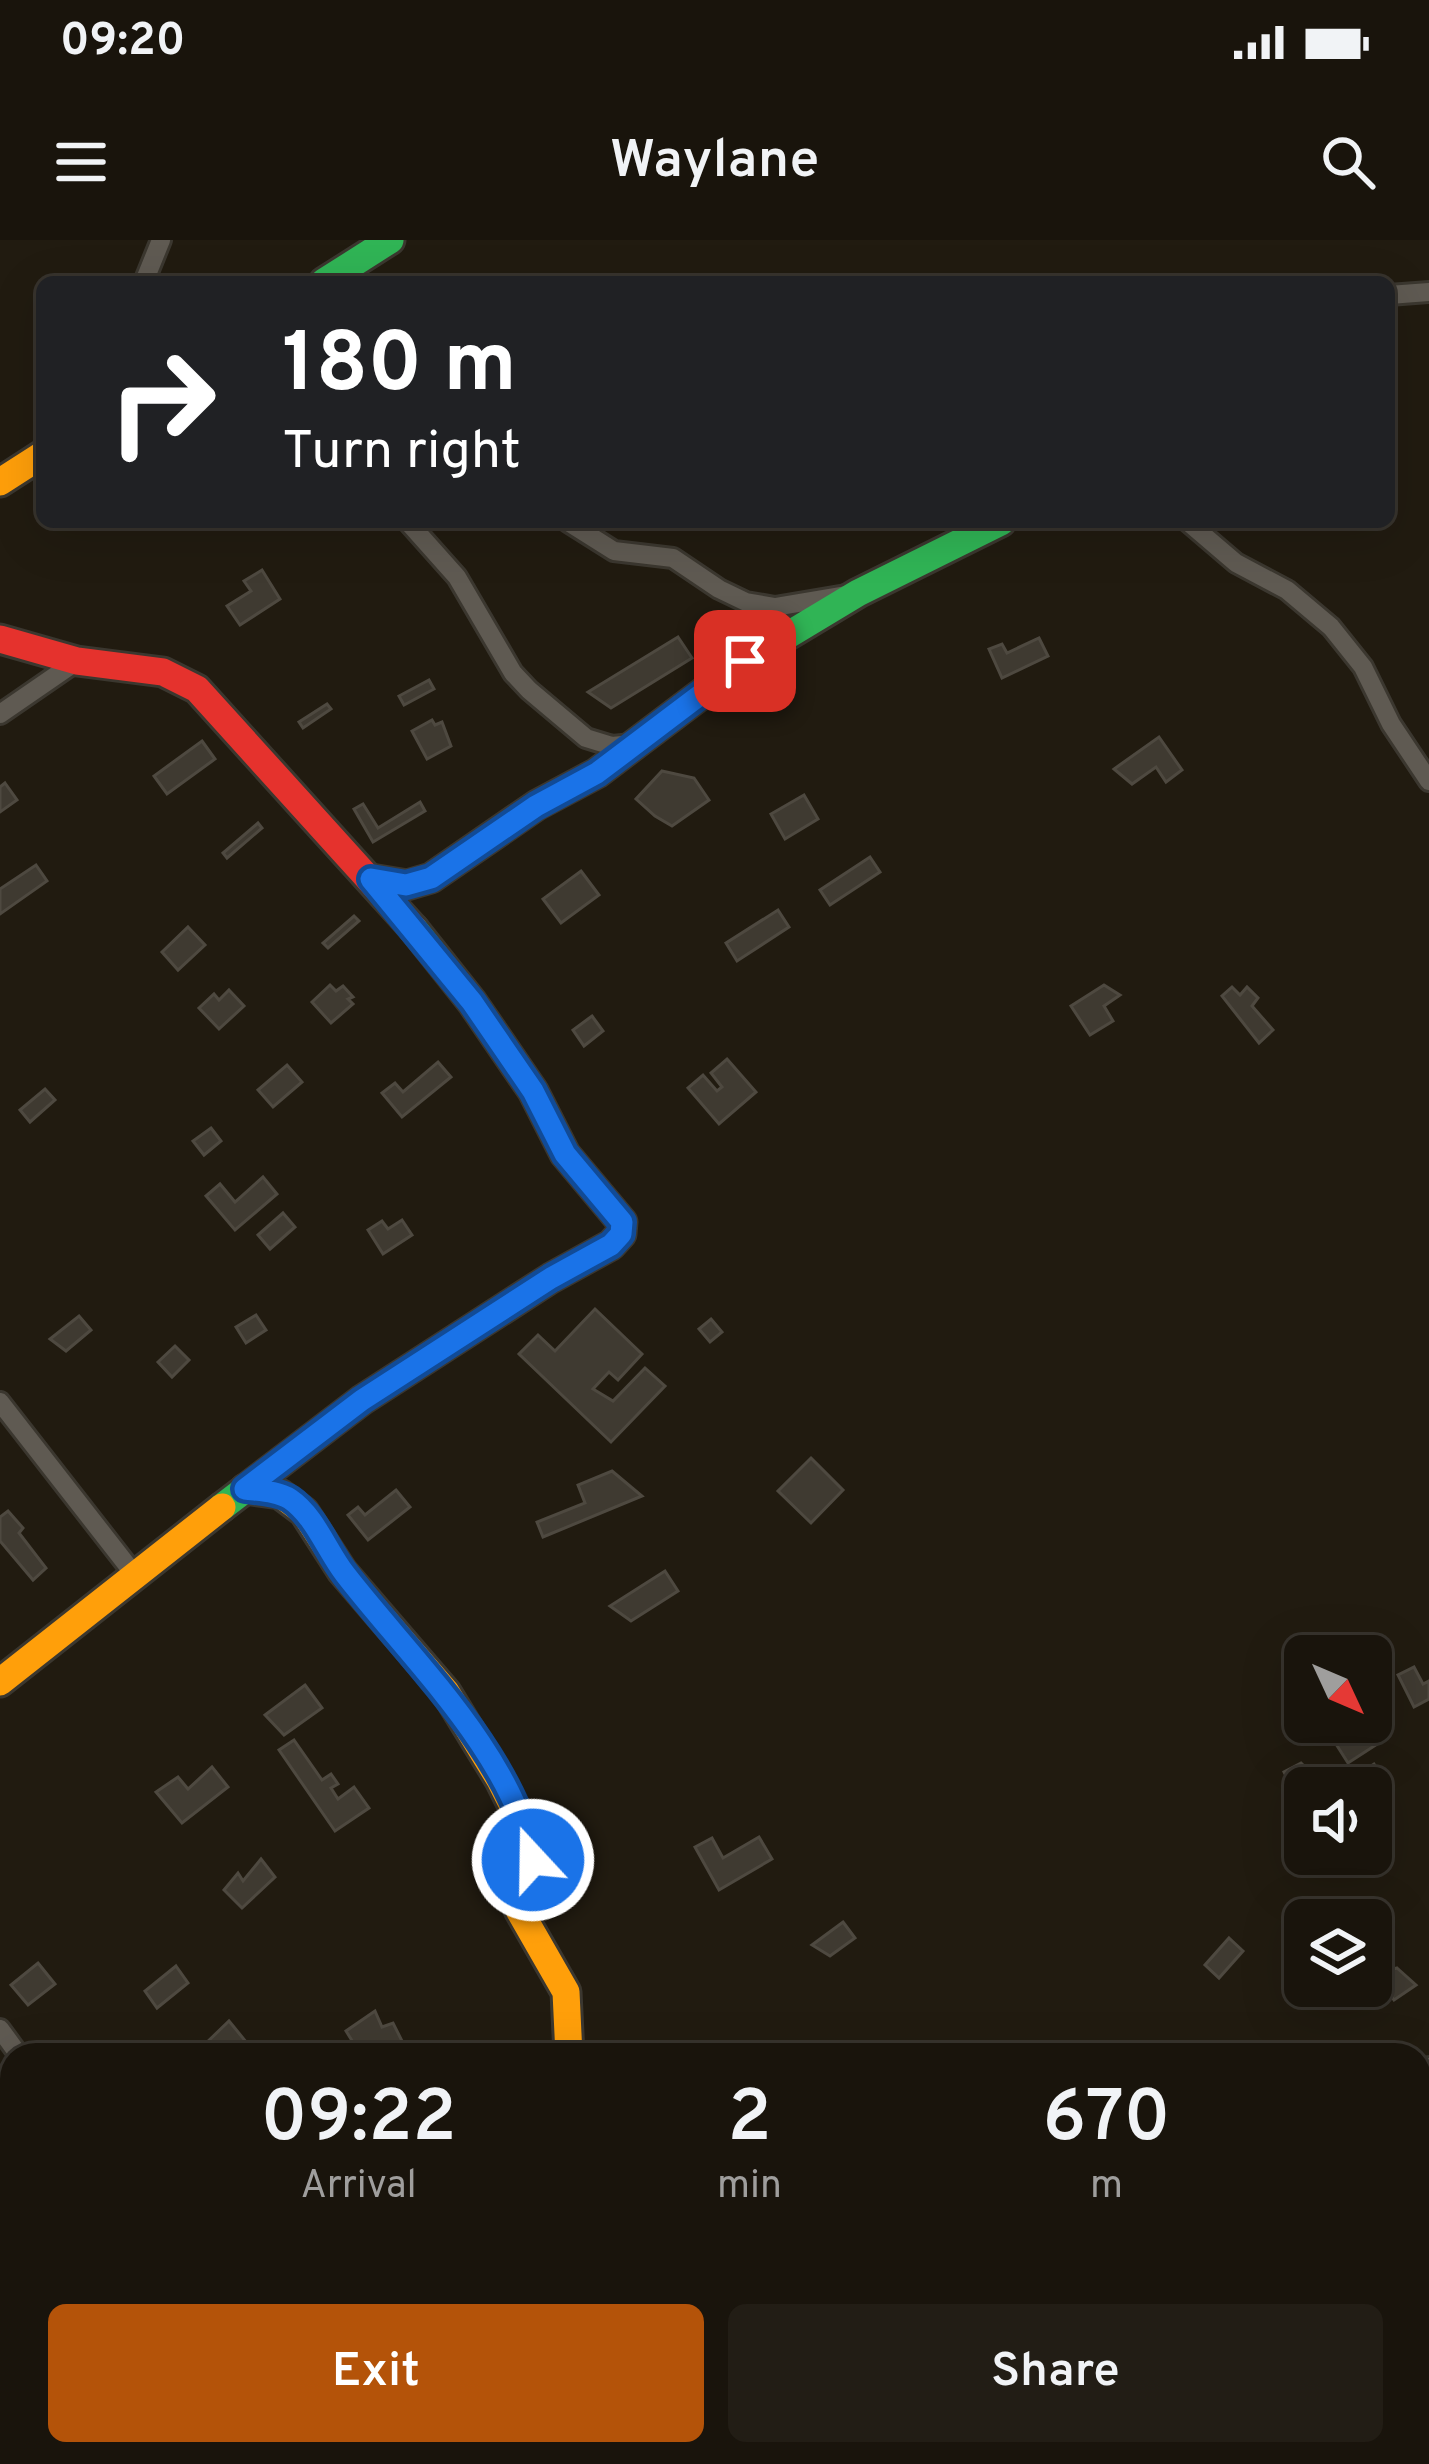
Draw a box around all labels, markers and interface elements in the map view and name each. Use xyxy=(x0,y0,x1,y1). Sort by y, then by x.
text: 09:20 xyxy=(60,14,185,71)
text: Waylane xyxy=(610,128,819,197)
icon: menu xyxy=(48,129,114,195)
icon: search xyxy=(1315,129,1381,195)
text: 180 m xyxy=(282,315,517,421)
icon: right xyxy=(84,324,240,480)
text: Turn right xyxy=(282,419,521,488)
pin xyxy=(694,610,796,712)
icon: arrive xyxy=(712,628,778,694)
north arrow xyxy=(1284,1635,1392,1743)
map controls xyxy=(1284,1635,1392,2007)
button: sound xyxy=(1284,1767,1392,1875)
position arrow xyxy=(470,1797,596,1923)
button: layers xyxy=(1284,1899,1392,2007)
text: 09:22 xyxy=(261,2075,456,2167)
text: 2 xyxy=(727,2075,771,2167)
text: 670 xyxy=(1042,2075,1170,2167)
text: Arrival xyxy=(300,2163,417,2212)
text: min xyxy=(717,2163,782,2212)
text: m xyxy=(1090,2163,1123,2212)
button: Exit xyxy=(48,2304,704,2442)
button: Share xyxy=(728,2304,1383,2442)

